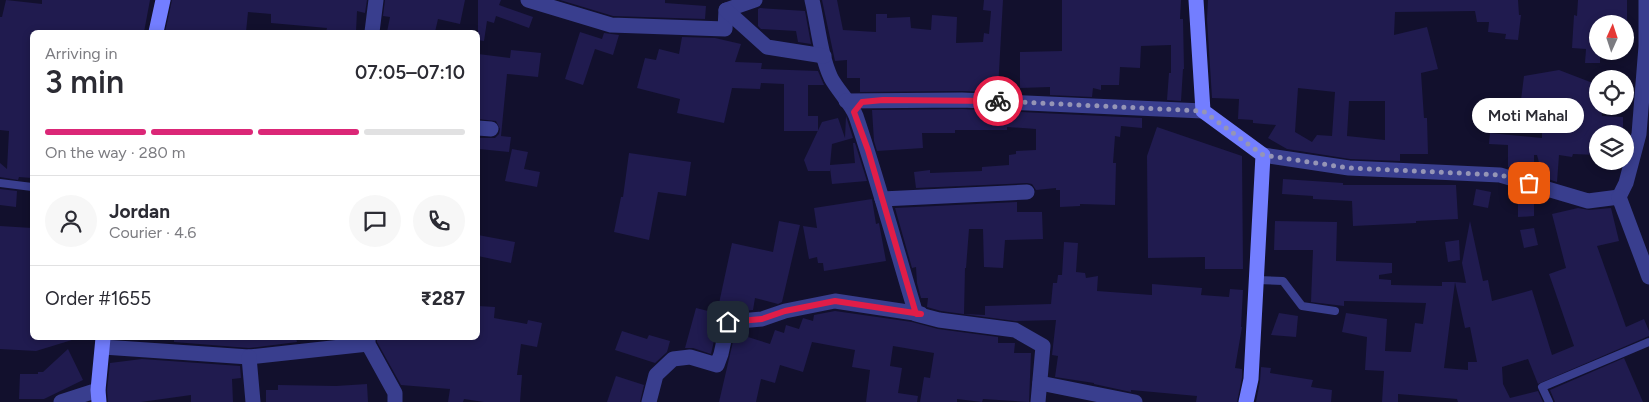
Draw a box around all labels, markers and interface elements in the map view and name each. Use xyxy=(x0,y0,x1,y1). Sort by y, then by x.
north arrow xyxy=(1589,15,1634,60)
map controls xyxy=(1589,15,1634,170)
text: Arriving in xyxy=(45,44,117,63)
text: 07:05–07:10 xyxy=(355,61,465,84)
text: 3 min xyxy=(45,63,124,101)
button: locate xyxy=(1589,70,1634,115)
courier xyxy=(973,76,1023,126)
icon: bike xyxy=(984,87,1012,115)
callout: Moti Mahal xyxy=(1473,98,1585,133)
text: Moti Mahal xyxy=(1488,106,1568,125)
button: layers xyxy=(1589,125,1634,170)
text: On the way · 280 m xyxy=(45,143,185,162)
pin xyxy=(1508,162,1550,204)
icon: bag xyxy=(1515,169,1543,197)
button: person xyxy=(45,195,97,247)
button: chat xyxy=(349,195,401,247)
button: phone xyxy=(413,195,465,247)
text: Jordan xyxy=(109,200,170,223)
text: Courier · 4.6 xyxy=(109,223,196,242)
text: Order #1655 xyxy=(45,287,151,310)
text: ₹287 xyxy=(420,287,465,310)
pin xyxy=(707,301,749,343)
icon: home xyxy=(714,308,742,336)

